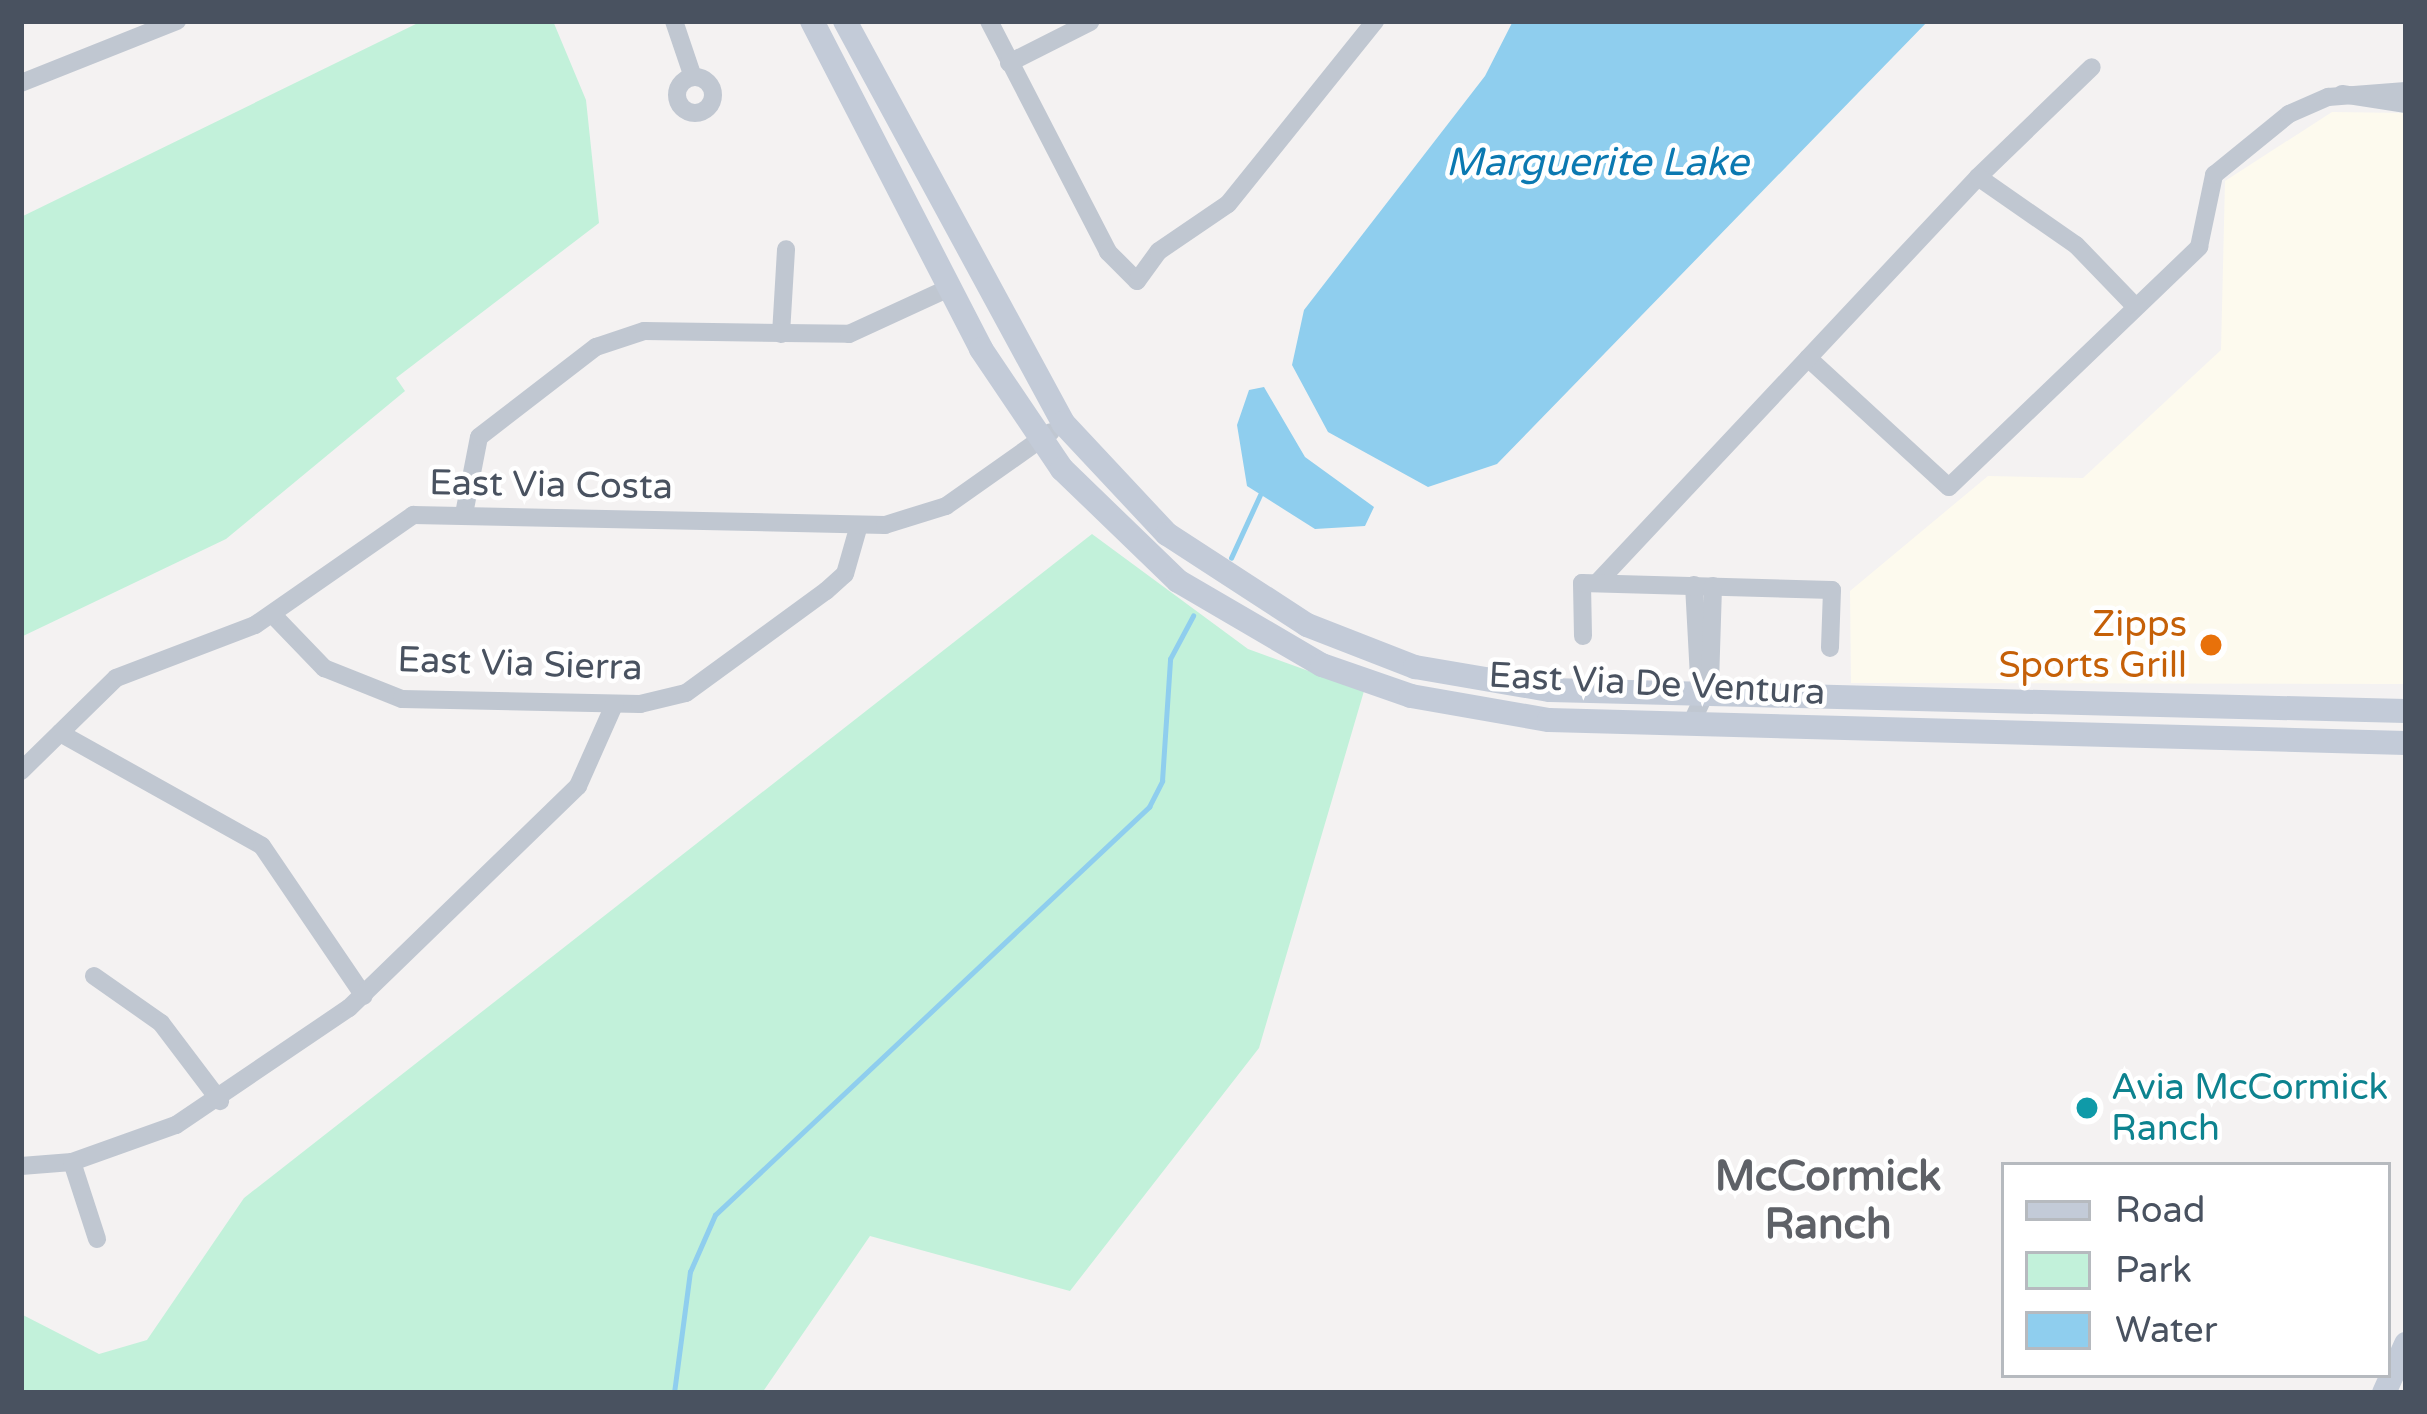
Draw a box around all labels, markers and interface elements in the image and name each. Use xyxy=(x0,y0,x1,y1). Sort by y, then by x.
water label: Marguerite Lake xyxy=(1445,140,1749,186)
street label: East Via Costa xyxy=(429,461,673,509)
place label: Zipps Sports Grill xyxy=(1998,602,2187,687)
marker: Zipps Sports Grill xyxy=(2198,632,2224,658)
street label: East Via Sierra xyxy=(397,638,643,690)
street label: East Via De Ventura xyxy=(1488,654,1826,714)
place label: Avia McCormick Ranch xyxy=(2111,1065,2388,1150)
marker: Avia McCormick Ranch xyxy=(2074,1095,2100,1121)
district label: McCormick Ranch xyxy=(1715,1152,1941,1250)
legend xyxy=(2001,1162,2391,1378)
text: Road xyxy=(2115,1189,2205,1232)
text: Park xyxy=(2115,1249,2192,1292)
text: Water xyxy=(2115,1309,2217,1352)

